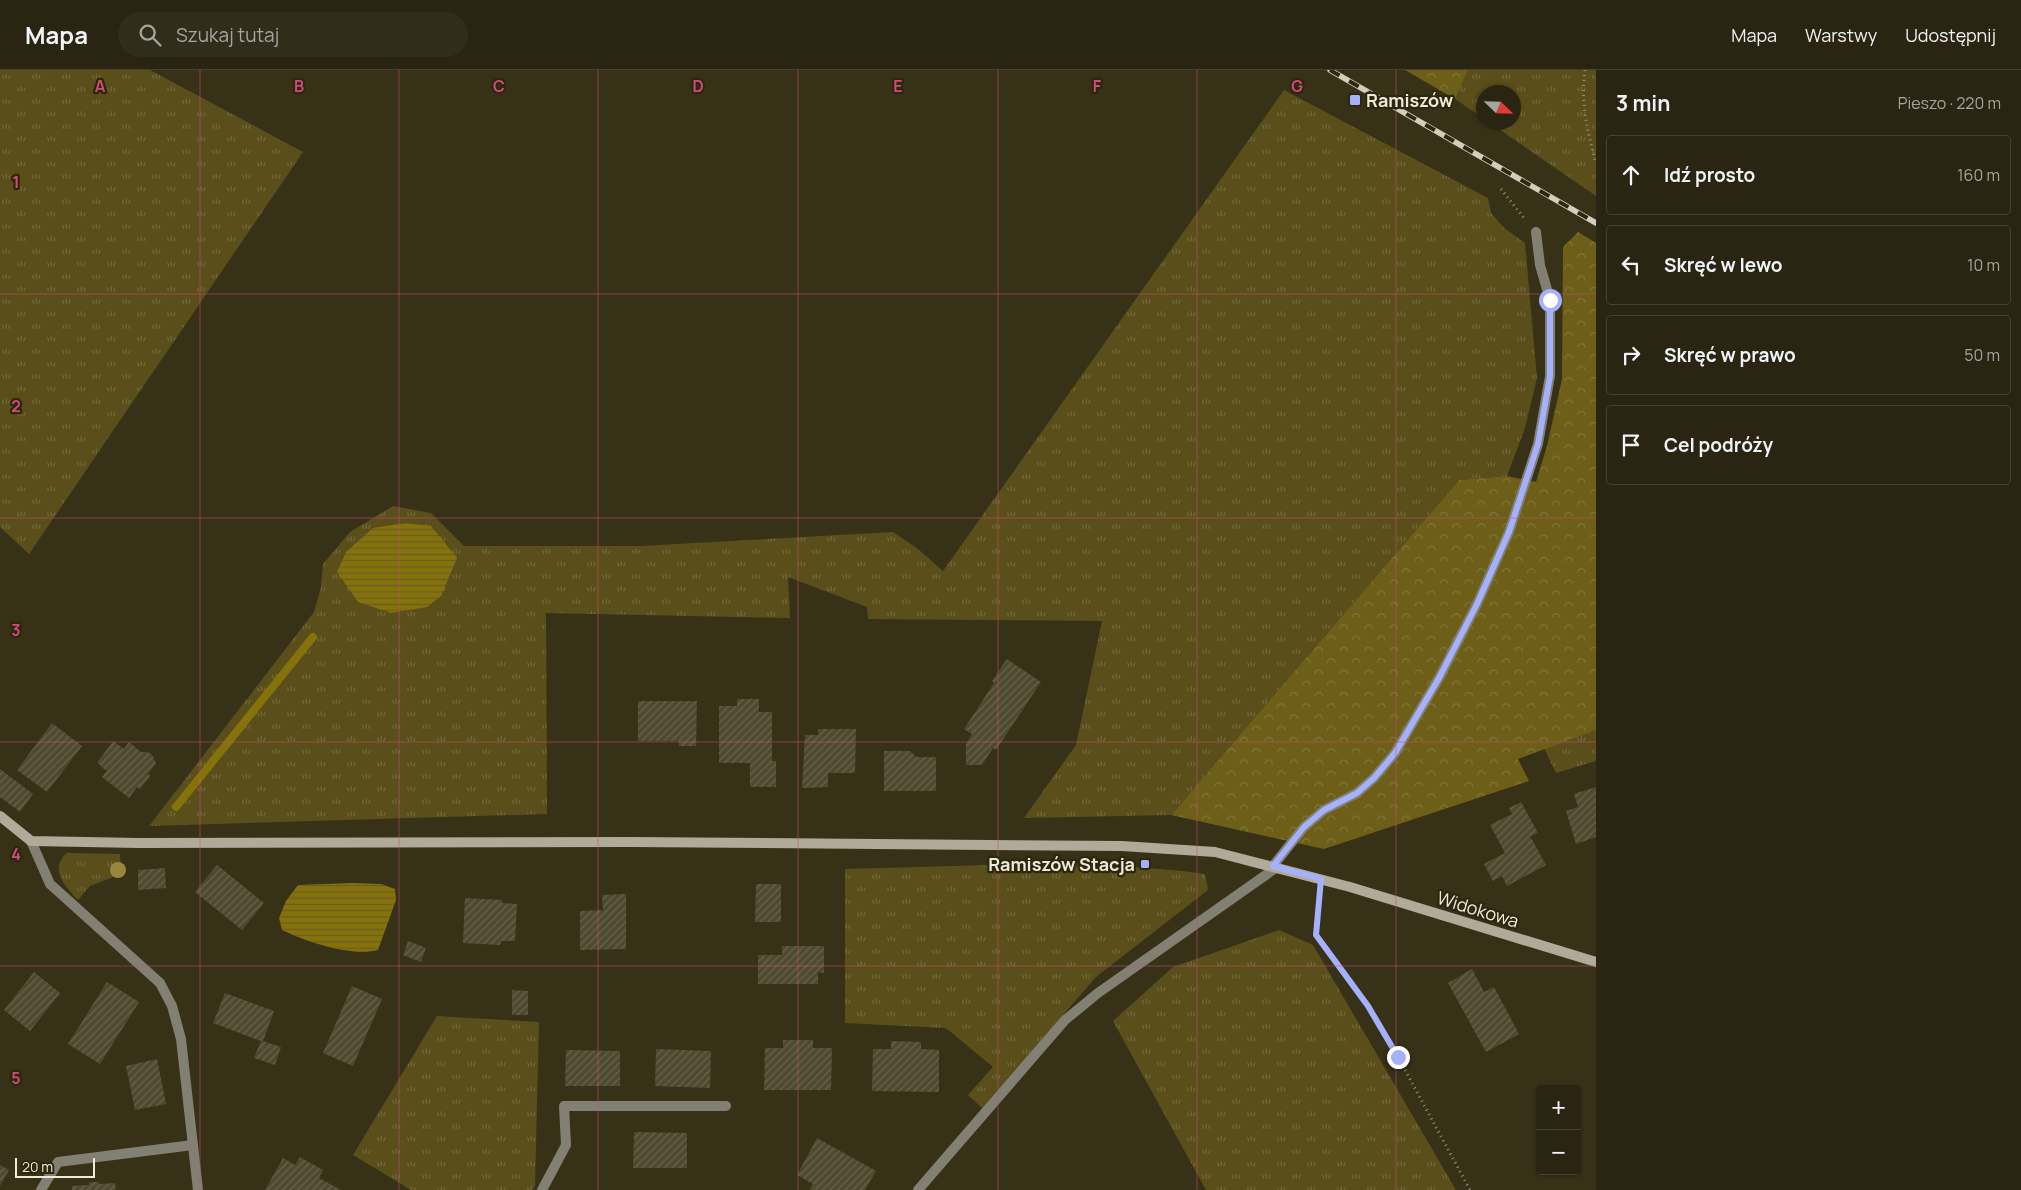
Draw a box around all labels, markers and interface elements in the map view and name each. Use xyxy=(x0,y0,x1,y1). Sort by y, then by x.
search box xyxy=(118,12,468,57)
text: Mapa xyxy=(25,18,88,51)
icon: search xyxy=(136,21,164,49)
text: Szukaj tutaj xyxy=(176,22,279,48)
text: Mapa xyxy=(1731,23,1777,47)
text: Warstwy xyxy=(1805,23,1877,47)
text: Udostępnij xyxy=(1905,23,1996,47)
text: A xyxy=(95,75,106,97)
text: B xyxy=(294,75,304,97)
text: C xyxy=(493,75,505,97)
text: D xyxy=(692,75,704,97)
text: E xyxy=(893,75,903,97)
text: F xyxy=(1093,75,1102,97)
text: G xyxy=(1291,75,1303,97)
north arrow xyxy=(1476,85,1521,130)
place label: Ramiszów xyxy=(1366,88,1454,112)
text: 3 min xyxy=(1616,89,1670,117)
text: Pieszo · 220 m xyxy=(1898,92,2001,114)
marker: Ramiszów xyxy=(1348,93,1362,107)
icon: ahead xyxy=(1617,161,1645,189)
text: Idź prosto xyxy=(1664,162,1755,188)
text: 160 m xyxy=(1957,164,2000,186)
text: 1 xyxy=(12,171,20,193)
icon: left xyxy=(1617,251,1645,279)
text: Skręć w lewo xyxy=(1664,252,1783,278)
text: 10 m xyxy=(1967,254,2000,276)
route start xyxy=(1539,289,1562,312)
icon: right xyxy=(1617,341,1645,369)
text: Skręć w prawo xyxy=(1664,342,1796,368)
text: 50 m xyxy=(1964,344,2000,366)
text: 2 xyxy=(11,395,21,417)
icon: arrive xyxy=(1617,431,1645,459)
text: Cel podróży xyxy=(1664,432,1773,458)
text: 3 xyxy=(11,619,21,641)
text: 4 xyxy=(11,843,21,865)
place label: Ramiszów Stacja xyxy=(988,852,1135,876)
marker: Ramiszów Stacja xyxy=(1139,858,1151,870)
street label: Widokowa xyxy=(1434,885,1522,933)
route end xyxy=(1387,1046,1410,1069)
text: 5 xyxy=(11,1067,21,1089)
map controls xyxy=(1536,1085,1581,1175)
button: + xyxy=(1536,1085,1581,1130)
button: − xyxy=(1536,1130,1581,1175)
scale bar xyxy=(15,1155,95,1178)
text: 20 m xyxy=(22,1157,53,1176)

